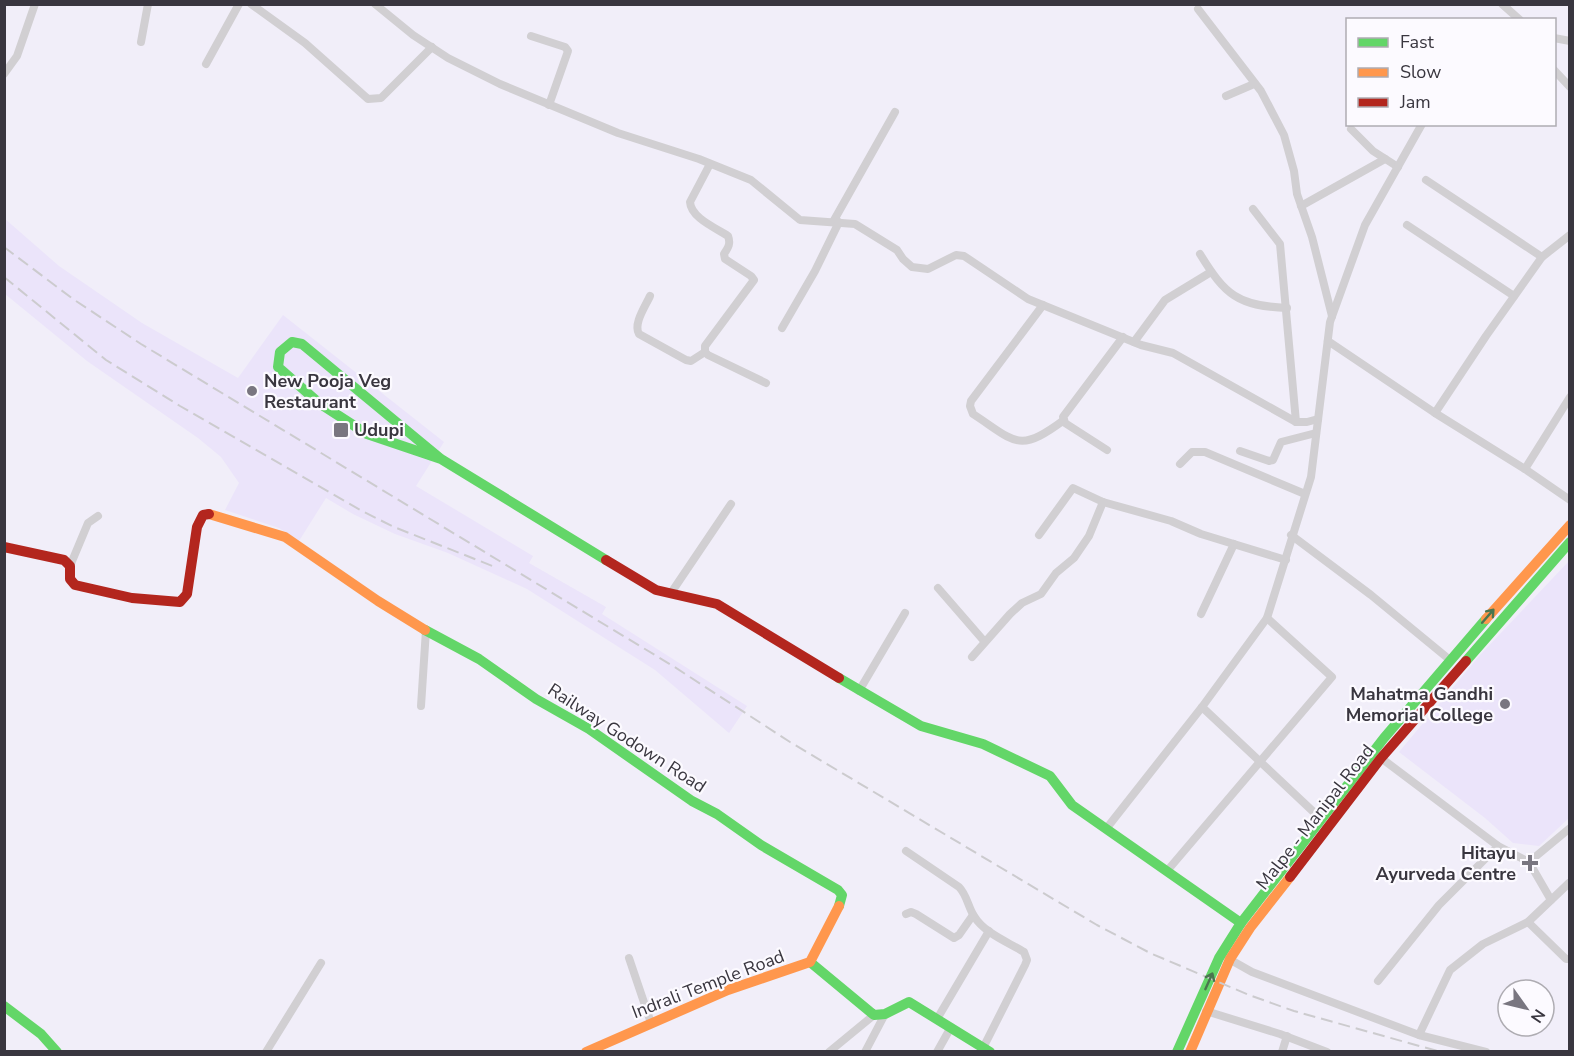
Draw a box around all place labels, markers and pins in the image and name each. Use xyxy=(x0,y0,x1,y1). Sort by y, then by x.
place label: New Pooja Veg Restaurant xyxy=(264,369,391,414)
marker: New Pooja Veg Restaurant xyxy=(245,384,259,398)
place label: Udupi xyxy=(354,418,404,442)
marker: Udupi xyxy=(332,421,350,439)
place label: Mahatma Gandhi Memorial College xyxy=(1346,682,1493,727)
marker: Mahatma Gandhi Memorial College xyxy=(1498,697,1512,711)
place label: Hitayu Ayurveda Centre xyxy=(1376,841,1516,886)
marker: Hitayu Ayurveda Centre xyxy=(1521,854,1539,872)

